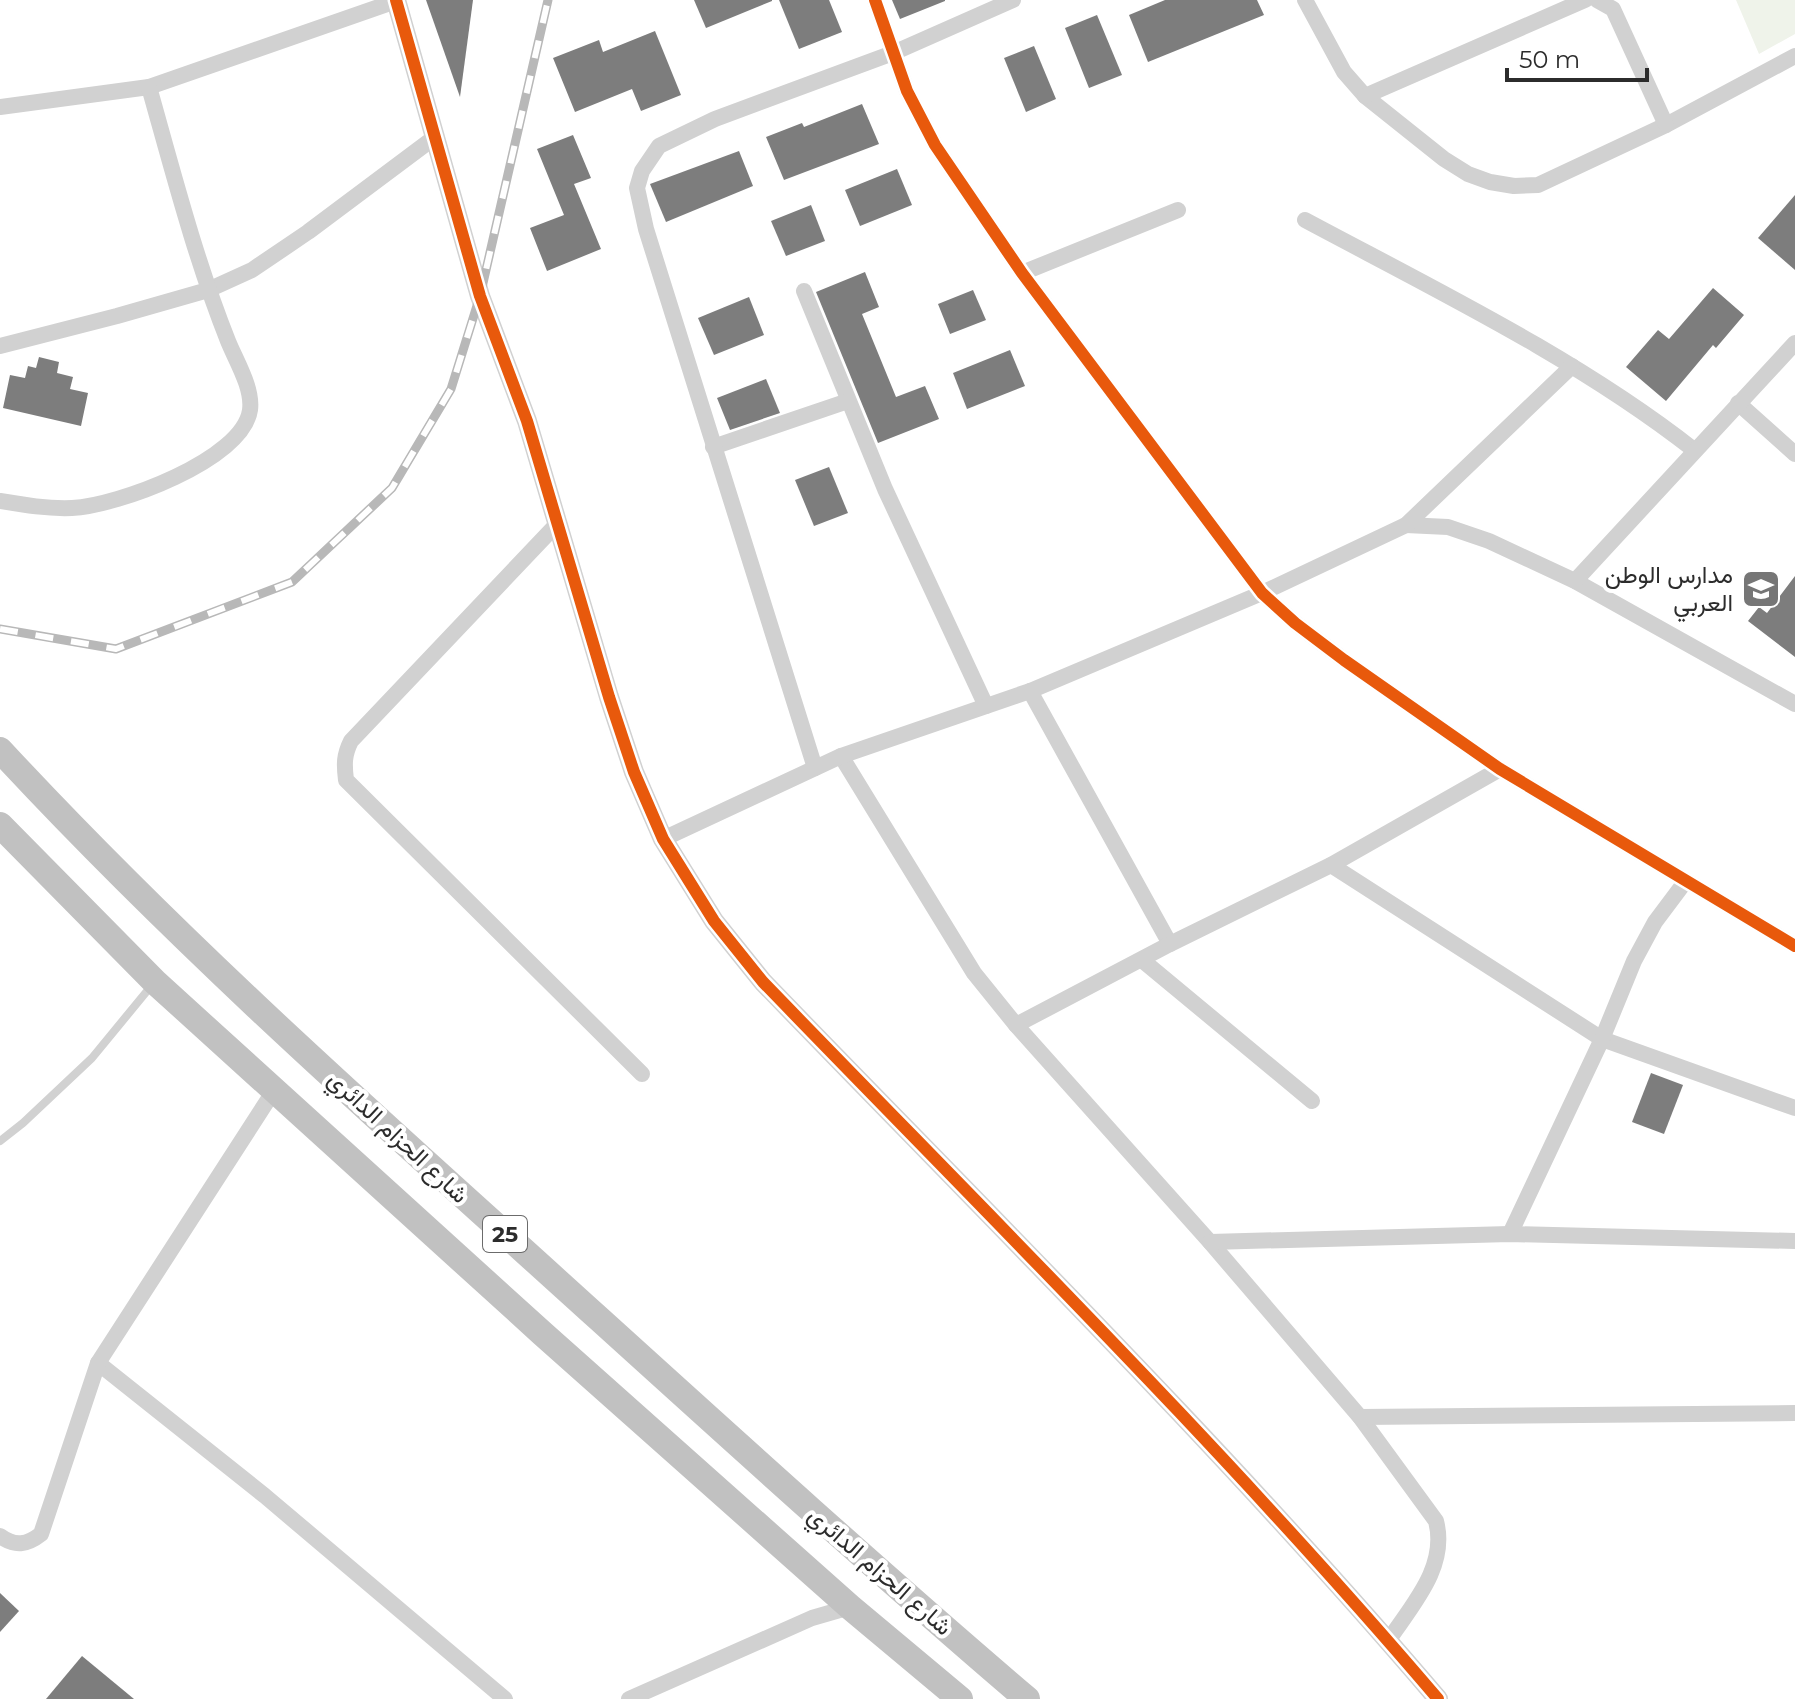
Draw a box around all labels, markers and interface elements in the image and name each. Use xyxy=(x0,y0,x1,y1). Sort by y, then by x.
scale bar xyxy=(1507,32,1647,82)
text: 50 m xyxy=(1519,45,1580,74)
place label: مدارس الوطن العربي xyxy=(1605,560,1733,622)
school or university icon: مدارس الوطن العربي xyxy=(1740,568,1782,610)
street label: شارع الحزام الدائري xyxy=(319,1064,475,1213)
road number: 25 xyxy=(483,1216,527,1252)
street label: شارع الحزام الدائري xyxy=(799,1500,958,1645)

